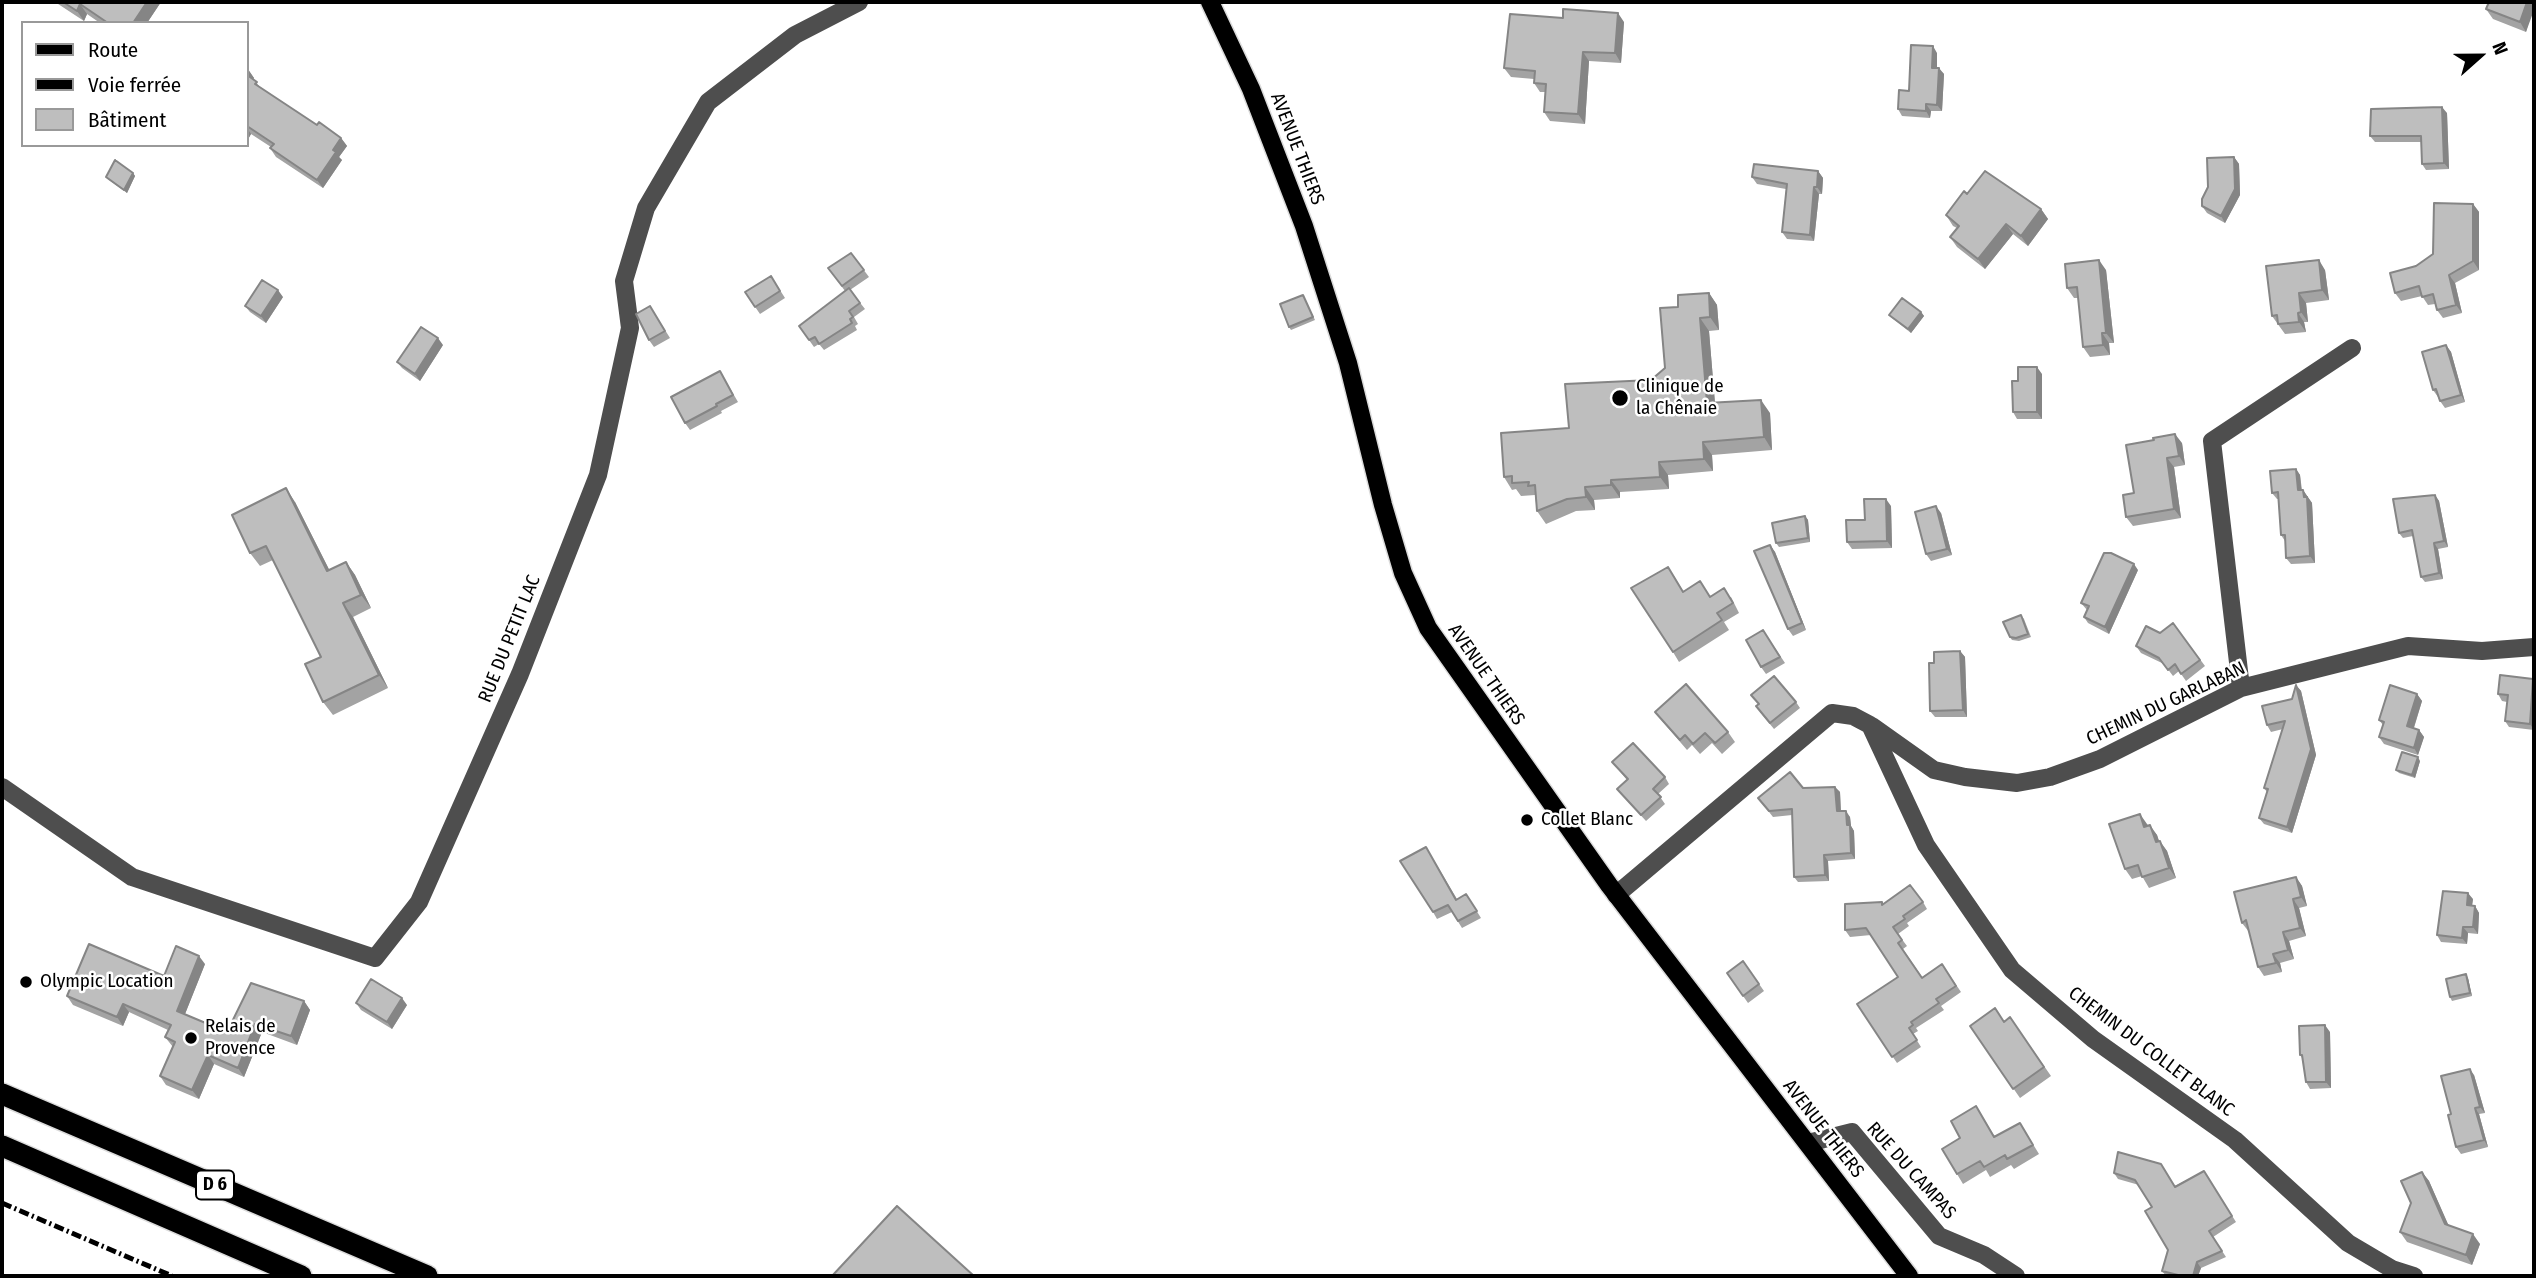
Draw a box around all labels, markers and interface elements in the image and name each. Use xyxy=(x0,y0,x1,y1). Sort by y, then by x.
legend xyxy=(21,21,248,147)
north arrow xyxy=(2445,21,2515,91)
text: Route xyxy=(88,37,138,63)
text: N xyxy=(2487,39,2513,58)
text: Voie ferrée xyxy=(88,72,181,98)
street label: AVENUE THIERS xyxy=(1265,90,1329,208)
text: Bâtiment xyxy=(88,107,166,133)
place label: Clinique de la Chênaie xyxy=(1636,376,1724,420)
marker: Clinique de la Chênaie xyxy=(1610,388,1630,408)
street label: RUE DU PETIT LAC xyxy=(474,572,546,706)
street label: AVENUE THIERS xyxy=(1443,620,1529,730)
street label: CHEMIN DU GARLABAN xyxy=(2083,657,2249,751)
place label: Collet Blanc xyxy=(1541,809,1633,831)
marker: Collet Blanc xyxy=(1519,812,1535,828)
place label: Olympic Location xyxy=(40,971,174,993)
marker: Olympic Location xyxy=(18,974,34,990)
street label: CHEMIN DU COLLET BLANC xyxy=(2064,982,2238,1122)
place label: Relais de Provence xyxy=(205,1016,276,1060)
marker: Relais de Provence xyxy=(183,1030,199,1046)
street label: AVENUE THIERS xyxy=(1778,1075,1868,1183)
street label: RUE DU CAMPAS xyxy=(1861,1118,1961,1224)
road number: D 6 xyxy=(196,1170,234,1200)

